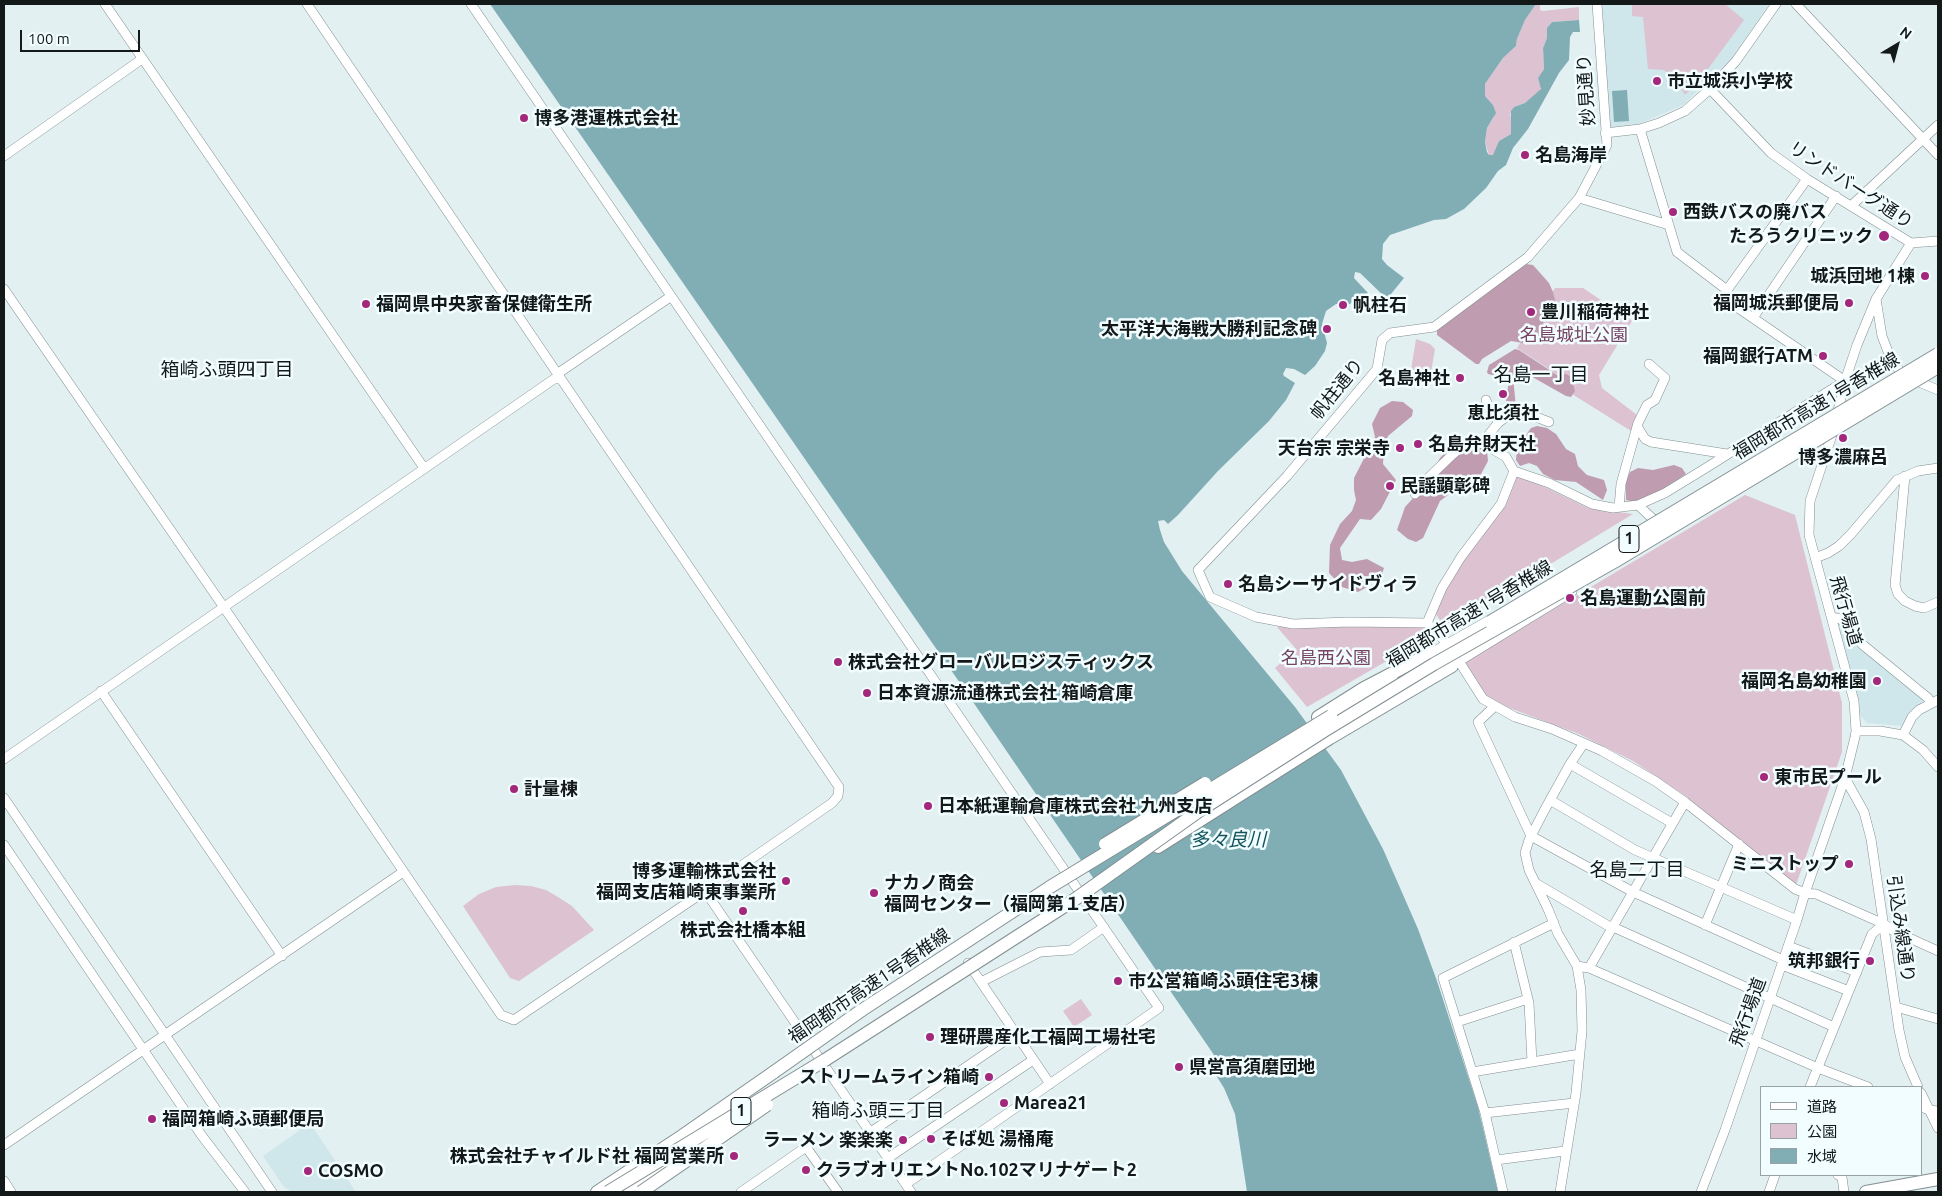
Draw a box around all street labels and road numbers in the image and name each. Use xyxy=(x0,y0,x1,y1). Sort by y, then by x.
street label: 妙見通り xyxy=(1573,53,1599,127)
street label: リンドバーグ通り xyxy=(1785,137,1917,233)
street label: 福岡都市高速1号香椎線 xyxy=(1729,348,1903,464)
street label: 帆柱通り xyxy=(1306,354,1368,424)
road number: 1 xyxy=(1619,526,1639,552)
street label: 福岡都市高速1号香椎線 xyxy=(1382,556,1556,672)
street label: 飛行場道 xyxy=(1826,573,1866,649)
street label: 引込み線通り xyxy=(1883,874,1919,984)
street label: 福岡都市高速1号香椎線 xyxy=(784,924,954,1048)
street label: 飛行場道 xyxy=(1726,974,1770,1050)
road number: 1 xyxy=(731,1098,751,1124)

